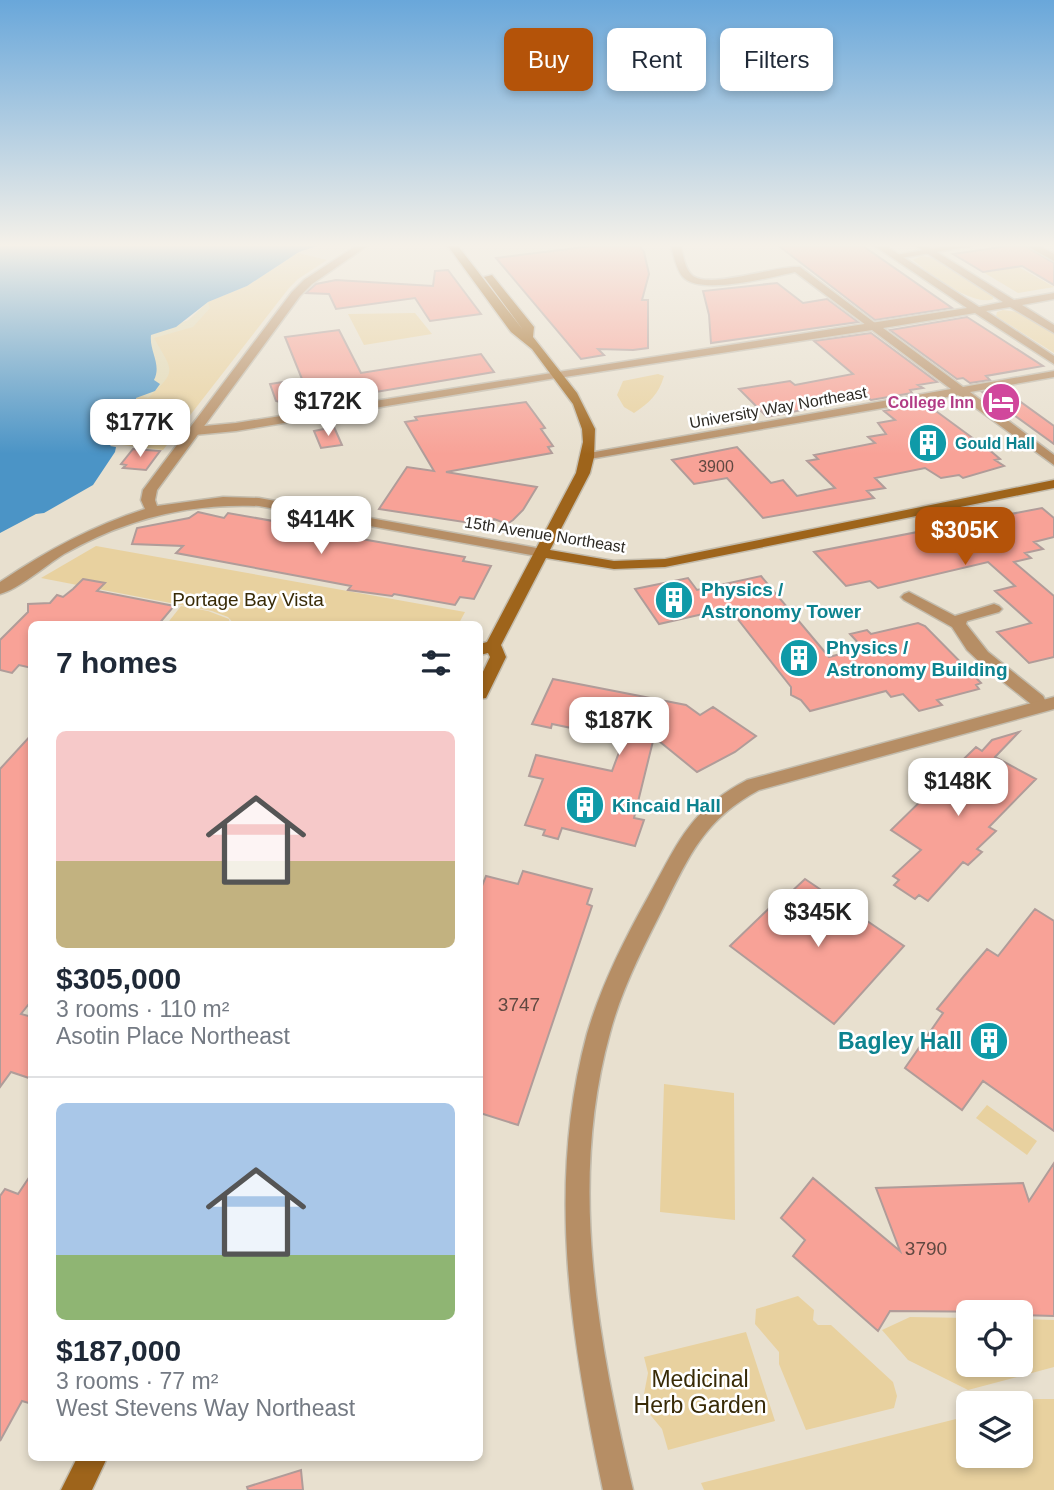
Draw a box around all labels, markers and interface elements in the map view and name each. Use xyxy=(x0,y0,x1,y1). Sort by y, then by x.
chip: Buy xyxy=(504,28,593,91)
chip: Rent xyxy=(607,28,706,91)
chip: Filters xyxy=(720,28,833,91)
pin: $172K xyxy=(279,378,377,438)
hotel icon: College Inn xyxy=(980,381,1022,423)
street label: University Way Northeast xyxy=(688,383,869,431)
text: $172K xyxy=(294,388,362,414)
place label: College Inn xyxy=(888,394,974,411)
pin: $177K xyxy=(91,400,189,459)
text: $177K xyxy=(106,409,174,435)
building icon: Gould Hall xyxy=(907,422,949,464)
place label: Gould Hall xyxy=(955,435,1035,452)
house number: 3900 xyxy=(698,458,734,475)
pin: $414K xyxy=(272,496,370,556)
text: $414K xyxy=(287,506,355,532)
pin: $305K xyxy=(916,508,1014,567)
street label: 15th Avenue Northeast xyxy=(463,513,627,556)
text: $305K xyxy=(931,517,999,543)
building icon: Physics / Astronomy Tower xyxy=(653,579,695,621)
place label: Physics / Astronomy Tower xyxy=(701,579,862,622)
park label: Portage Bay Vista xyxy=(172,589,324,610)
building icon: Physics / Astronomy Building xyxy=(778,637,820,679)
place label: Physics / Astronomy Building xyxy=(826,637,1008,680)
icon: filters xyxy=(417,644,455,682)
text: 7 homes xyxy=(56,646,178,679)
pin: $187K xyxy=(570,698,668,757)
text: $187K xyxy=(585,707,653,733)
pin: $148K xyxy=(909,758,1007,818)
text: $148K xyxy=(924,768,992,794)
icon: home xyxy=(193,777,319,903)
building icon: Kincaid Hall xyxy=(564,784,606,826)
place label: Kincaid Hall xyxy=(612,795,721,816)
pin: $345K xyxy=(769,890,867,949)
text: $345K xyxy=(784,899,852,925)
text: $305,000 xyxy=(56,962,181,995)
house number: 3747 xyxy=(498,994,540,1015)
text: 3 rooms · 110 m² xyxy=(56,996,229,1022)
building icon: Bagley Hall xyxy=(968,1020,1010,1062)
text: Asotin Place Northeast xyxy=(56,1023,290,1049)
place label: Bagley Hall xyxy=(838,1028,962,1054)
icon: home xyxy=(193,1149,319,1275)
house number: 3790 xyxy=(905,1238,947,1259)
map controls xyxy=(956,1300,1033,1468)
button: locate xyxy=(956,1300,1033,1377)
text: $187,000 xyxy=(56,1334,181,1367)
park label: Medicinal Herb Garden xyxy=(634,1366,766,1418)
text: 3 rooms · 77 m² xyxy=(56,1368,218,1394)
button: layers xyxy=(956,1391,1033,1468)
text: West Stevens Way Northeast xyxy=(56,1395,355,1421)

